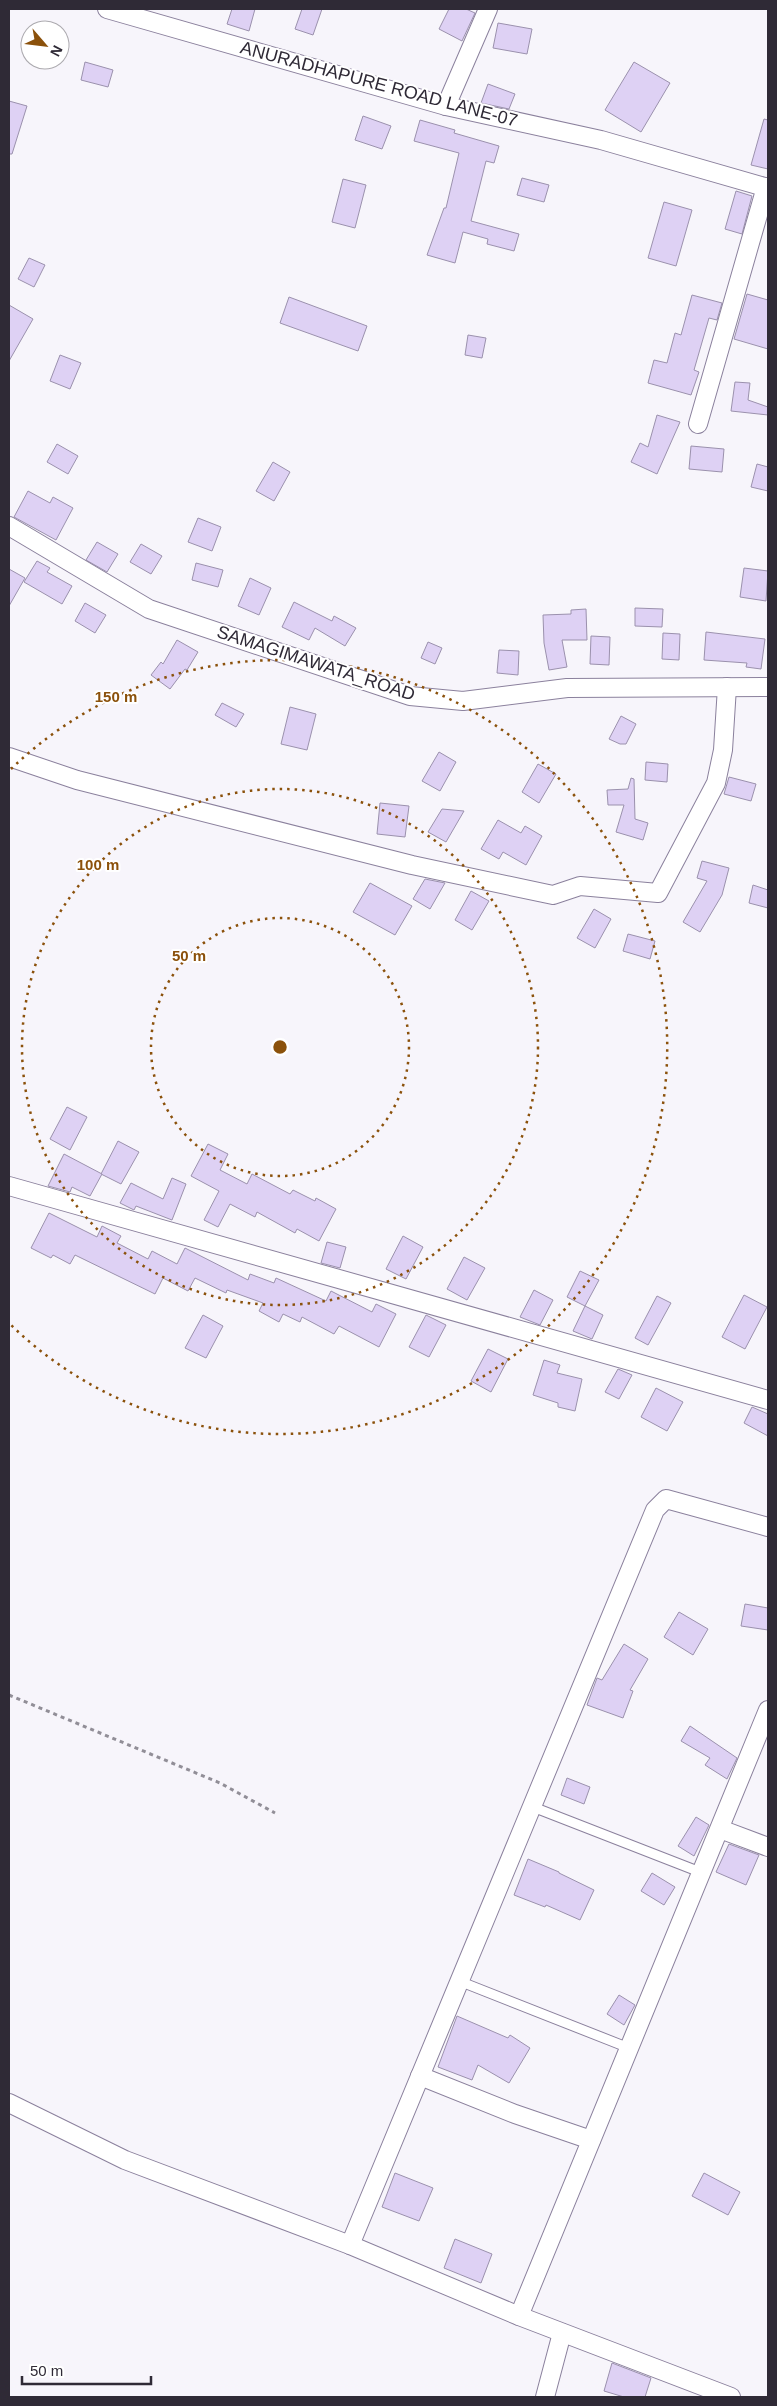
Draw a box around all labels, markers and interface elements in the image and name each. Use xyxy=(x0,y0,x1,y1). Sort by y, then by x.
north arrow xyxy=(20,20,70,70)
street label: ANURADHAPURE ROAD LANE-07 xyxy=(238,37,520,131)
text: N xyxy=(47,43,66,59)
street label: SAMAGIMAWATA_ROAD xyxy=(214,622,418,705)
text: 150 m xyxy=(95,688,137,705)
text: 100 m xyxy=(77,856,119,873)
text: 50 m xyxy=(172,947,206,964)
centre of rings xyxy=(271,1038,289,1056)
scale bar xyxy=(22,2354,151,2386)
text: 50 m xyxy=(30,2362,63,2379)

